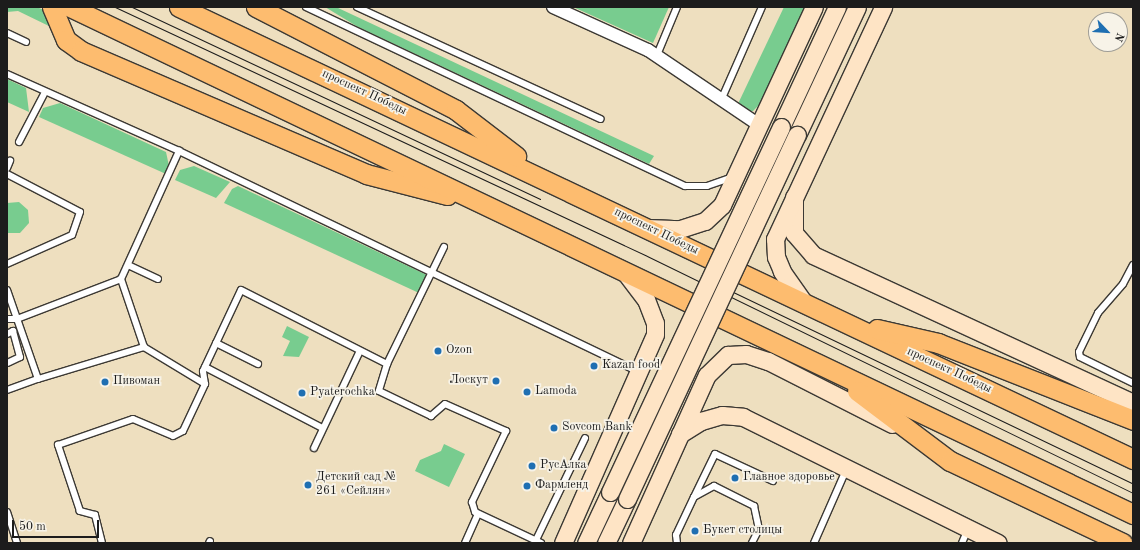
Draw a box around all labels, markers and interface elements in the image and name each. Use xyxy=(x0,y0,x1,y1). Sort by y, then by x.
north arrow xyxy=(1088,12,1128,52)
text: N xyxy=(1112,31,1125,43)
street label: проспект Победы xyxy=(319,67,409,119)
street label: проспект Победы xyxy=(612,205,700,259)
place label: Ozon xyxy=(446,344,472,358)
street label: проспект Победы xyxy=(904,345,994,397)
marker: Ozon xyxy=(433,346,443,356)
place label: Kazan food xyxy=(602,359,660,373)
marker: Kazan food xyxy=(589,361,599,371)
place label: Лоскут xyxy=(449,374,488,388)
place label: Пивоман xyxy=(113,375,160,389)
marker: Лоскут xyxy=(491,376,501,386)
marker: Пивоман xyxy=(100,377,110,387)
place label: Lamoda xyxy=(535,385,577,399)
place label: Pyaterochka xyxy=(310,386,375,400)
marker: Lamoda xyxy=(522,387,532,397)
marker: Pyaterochka xyxy=(297,388,307,398)
place label: Sovcom Bank xyxy=(562,421,632,435)
marker: Sovcom Bank xyxy=(549,423,559,433)
place label: РусАлка xyxy=(540,459,586,473)
marker: РусАлка xyxy=(527,461,537,471)
place label: Детский сад № 261 «Сейлян» xyxy=(316,471,397,499)
place label: Главное здоровье xyxy=(743,471,835,485)
marker: Главное здоровье xyxy=(730,473,740,483)
place label: Фармленд xyxy=(535,479,588,493)
marker: Детский сад № 261 «Сейлян» xyxy=(303,480,313,490)
marker: Фармленд xyxy=(522,481,532,491)
scale bar xyxy=(14,512,101,538)
text: 50 m xyxy=(19,521,46,533)
place label: Букет столицы xyxy=(703,524,782,538)
marker: Букет столицы xyxy=(690,526,700,536)

